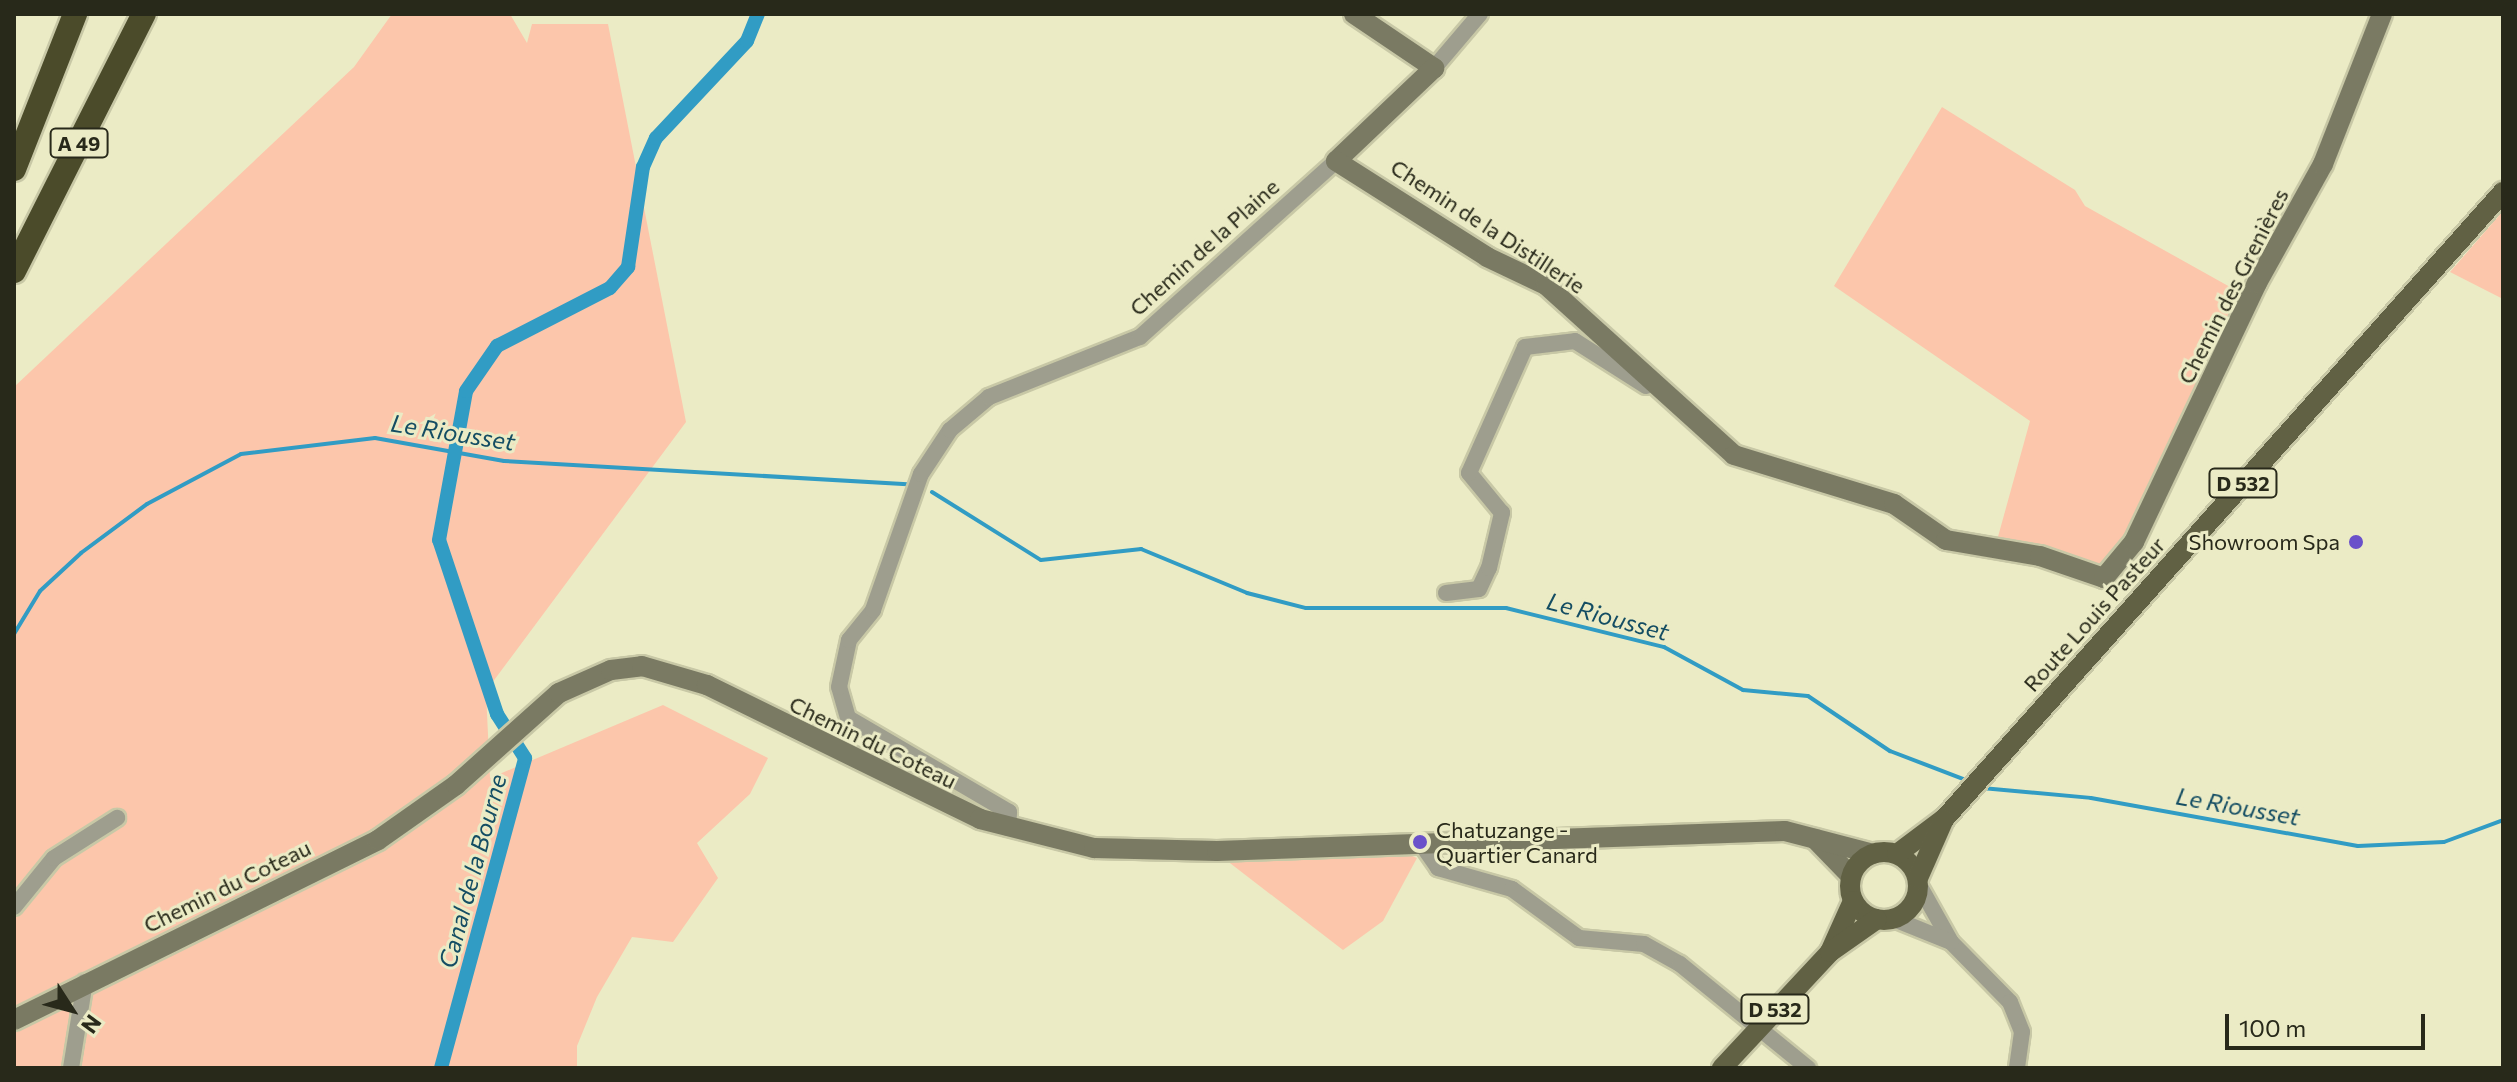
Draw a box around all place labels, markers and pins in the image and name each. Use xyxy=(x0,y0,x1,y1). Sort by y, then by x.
place label: Showroom Spa xyxy=(2189,529,2340,555)
marker: Showroom Spa xyxy=(2347,533,2365,551)
place label: Chatuzange - Quartier Canard xyxy=(1436,816,1598,868)
marker: Chatuzange - Quartier Canard xyxy=(1411,833,1429,851)

